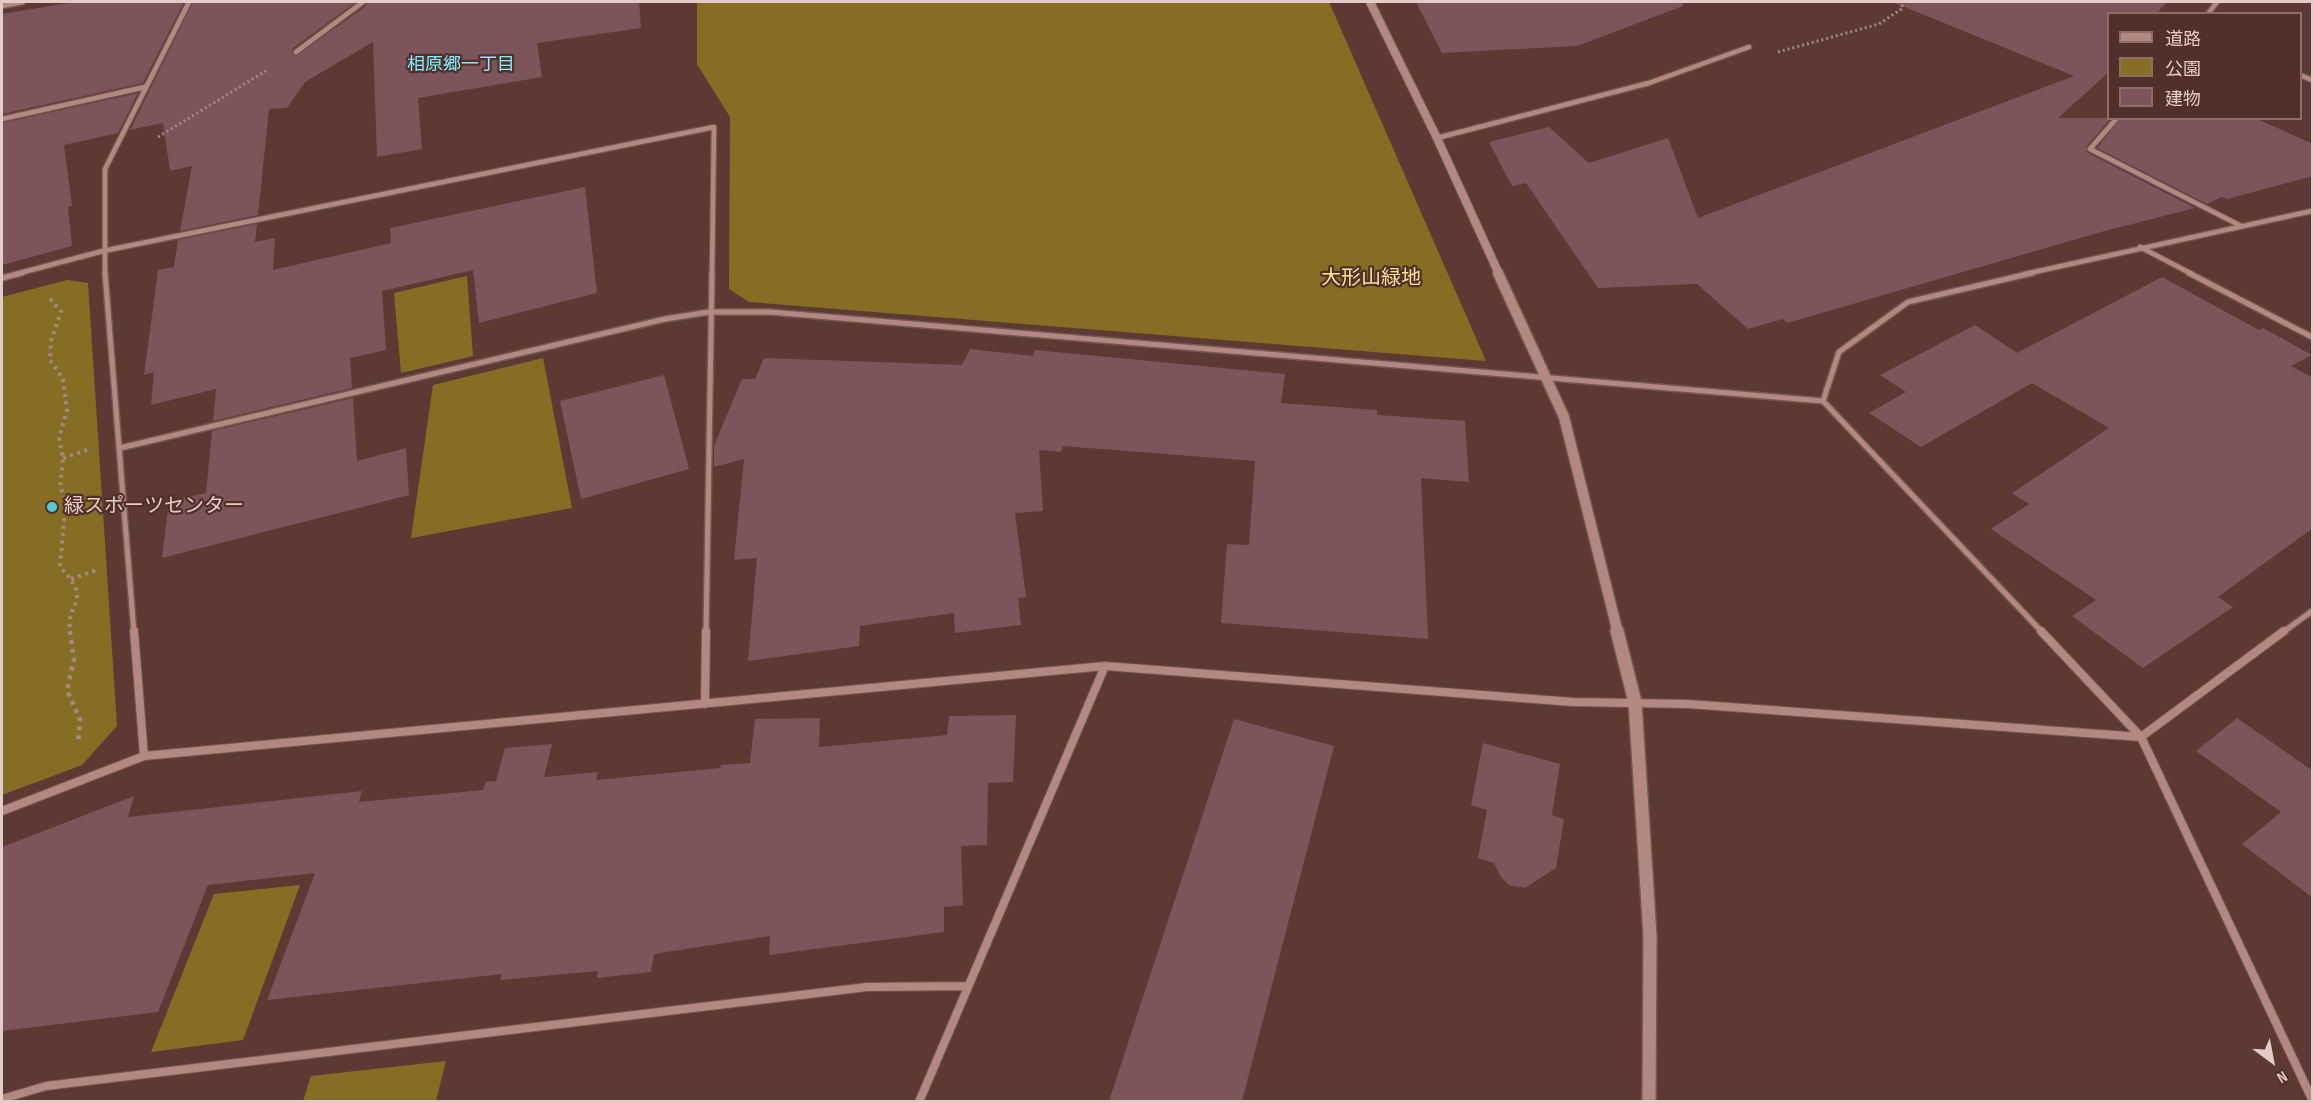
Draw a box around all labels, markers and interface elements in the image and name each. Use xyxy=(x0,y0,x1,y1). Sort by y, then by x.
legend xyxy=(2107,12,2302,120)
text: 道路 xyxy=(2165,29,2201,50)
district label: 相原郷一丁目 xyxy=(407,54,515,76)
text: 公園 xyxy=(2165,59,2201,80)
text: 建物 xyxy=(2165,89,2201,110)
park label: 大形山緑地 xyxy=(1321,267,1421,291)
place label: 緑スポーツセンター xyxy=(64,495,244,519)
marker: 緑スポーツセンター xyxy=(45,500,59,514)
north arrow xyxy=(2242,1031,2302,1091)
text: N xyxy=(2273,1066,2290,1087)

